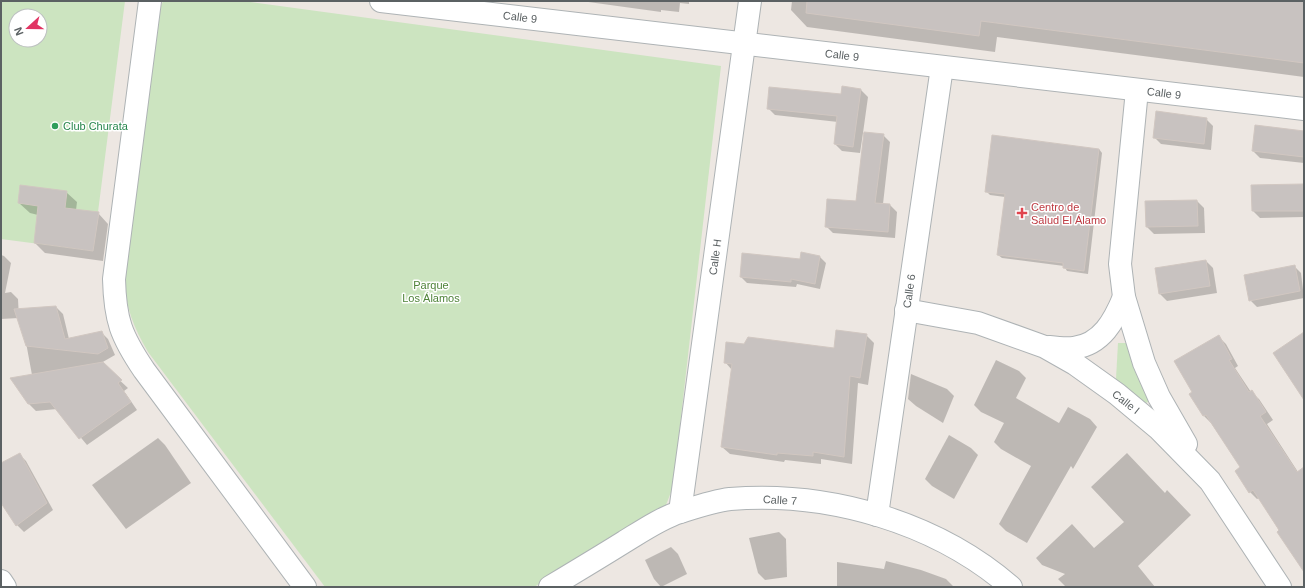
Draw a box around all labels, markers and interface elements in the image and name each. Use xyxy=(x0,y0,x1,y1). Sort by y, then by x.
north arrow xyxy=(8,8,48,48)
street label: Calle 9 xyxy=(502,9,538,25)
text: N xyxy=(12,26,26,37)
street label: Calle 9 xyxy=(824,47,860,63)
street label: Calle 9 xyxy=(1146,85,1182,101)
place label: Club Churata xyxy=(63,120,129,132)
marker: Club Churata xyxy=(50,121,60,131)
place label: Centro de Salud El Álamo xyxy=(1031,201,1106,226)
marker: Centro de Salud El Álamo xyxy=(1016,207,1028,219)
street label: Calle H xyxy=(707,238,723,276)
street label: Calle 6 xyxy=(901,273,917,309)
park label: Parque Los Álamos xyxy=(402,279,460,304)
street label: Calle I xyxy=(1110,388,1142,416)
street label: Calle 7 xyxy=(763,493,797,507)

